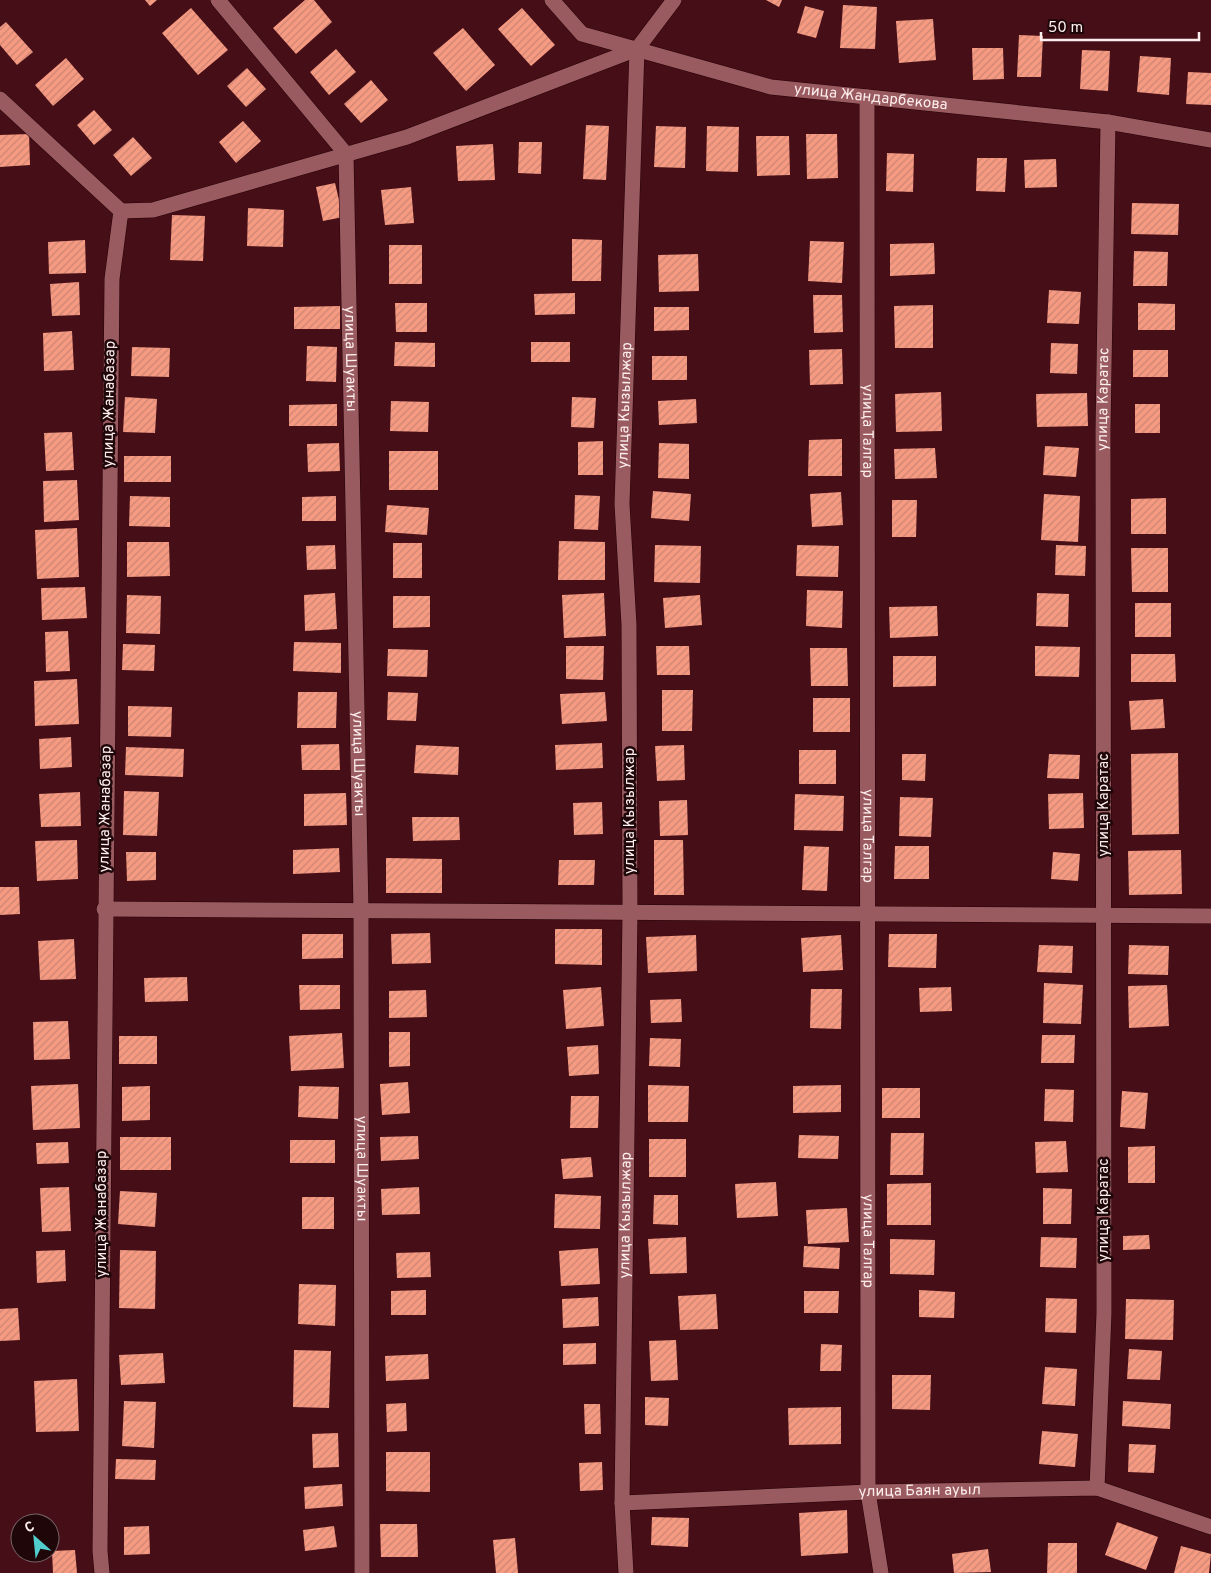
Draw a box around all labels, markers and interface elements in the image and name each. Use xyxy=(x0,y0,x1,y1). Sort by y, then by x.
scale bar xyxy=(1041,10,1198,42)
text: 50 m xyxy=(1048,19,1083,38)
street label: улица Жандарбекова xyxy=(793,80,949,115)
street label: улица Шуакты xyxy=(340,306,361,412)
street label: улица Жанабазар xyxy=(99,340,121,468)
street label: улица Кызылжар xyxy=(614,342,637,469)
street label: улица Каратас xyxy=(1093,347,1114,451)
street label: улица Талгар xyxy=(858,384,877,478)
street label: улица Шуакты xyxy=(348,711,369,817)
street label: улица Жанабазар xyxy=(95,745,117,873)
street label: улица Кызылжар xyxy=(621,748,640,874)
street label: улица Каратас xyxy=(1095,753,1114,857)
street label: улица Талгар xyxy=(858,789,877,883)
street label: улица Шуакты xyxy=(352,1116,371,1221)
street label: улица Жанабазар xyxy=(93,1151,112,1277)
street label: улица Кызылжар xyxy=(616,1152,636,1279)
street label: улица Каратас xyxy=(1095,1158,1114,1262)
street label: улица Талгар xyxy=(858,1194,877,1288)
street label: улица Баян ауыл xyxy=(858,1481,981,1502)
north arrow xyxy=(10,1513,60,1563)
text: С xyxy=(22,1518,38,1537)

